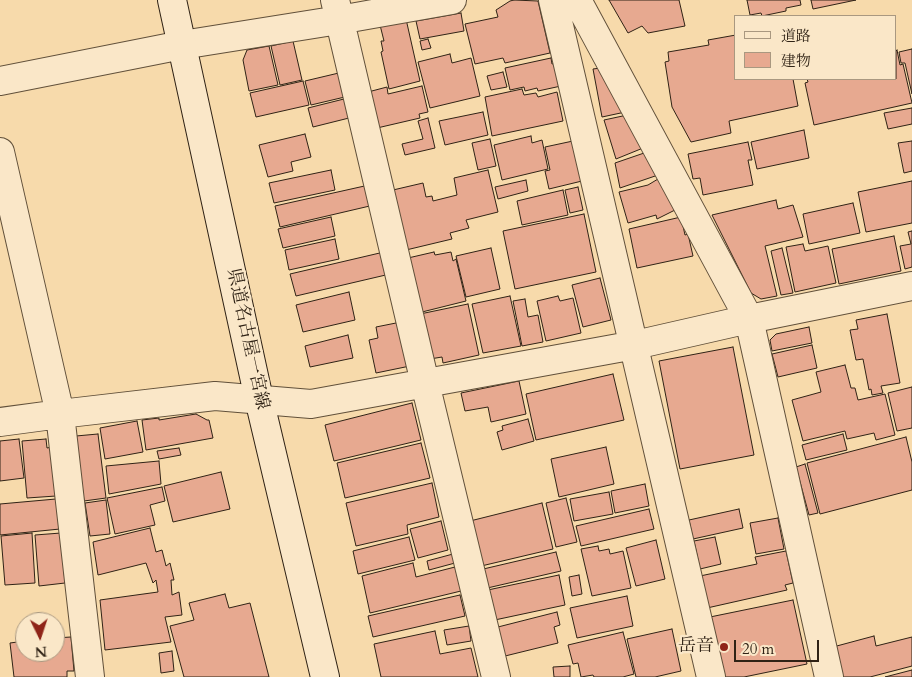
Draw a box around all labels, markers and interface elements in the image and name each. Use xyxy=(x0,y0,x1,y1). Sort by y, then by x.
legend xyxy=(734,15,897,80)
text: 道路 xyxy=(781,26,811,46)
text: 建物 xyxy=(781,51,811,71)
street label: 県道名古屋一宮線 xyxy=(221,266,273,412)
north arrow xyxy=(15,612,65,662)
scale bar xyxy=(737,630,822,662)
place label: 岳音 xyxy=(678,636,714,658)
text: 20 m xyxy=(742,639,774,659)
marker: 岳音 xyxy=(718,641,730,653)
text: N xyxy=(34,642,48,661)

